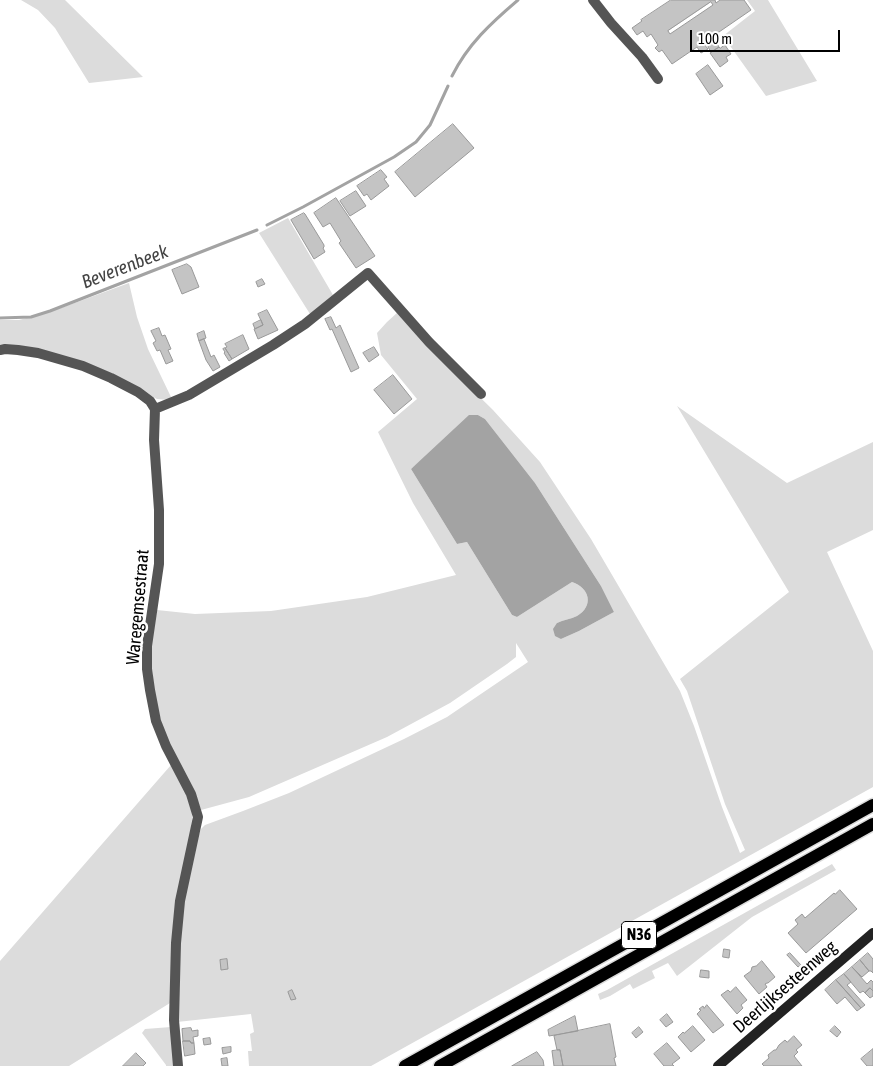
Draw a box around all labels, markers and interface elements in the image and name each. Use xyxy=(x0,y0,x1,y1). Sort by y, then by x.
scale bar xyxy=(693,20,843,52)
text: 100 m xyxy=(698,30,732,47)
water label: Beverenbeek xyxy=(79,240,171,294)
street label: Waregemsestraat xyxy=(122,548,154,666)
road number: N36 xyxy=(622,922,656,948)
street label: Deerlijksesteenweg xyxy=(729,936,841,1038)

